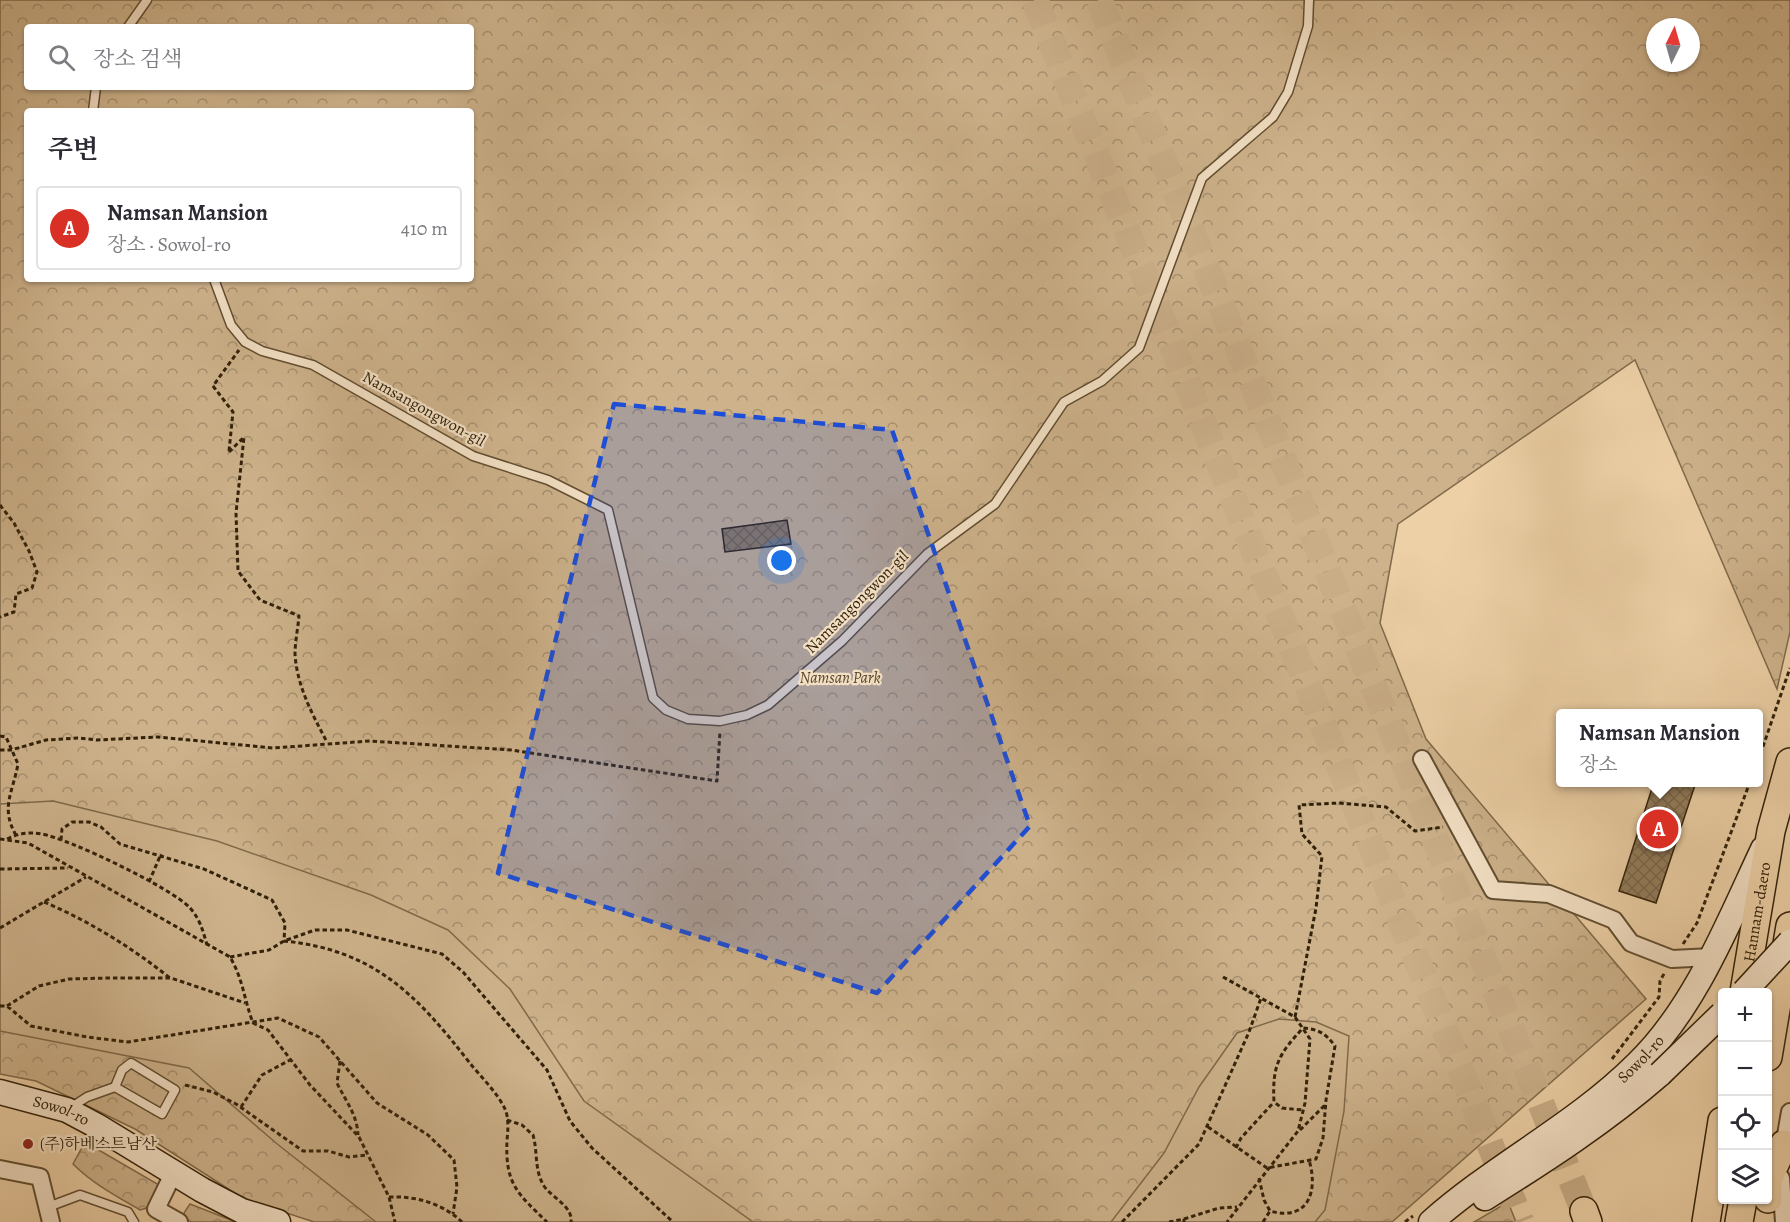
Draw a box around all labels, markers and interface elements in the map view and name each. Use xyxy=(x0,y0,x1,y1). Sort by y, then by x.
north arrow xyxy=(1646,18,1700,72)
search box xyxy=(24,24,474,90)
icon: search xyxy=(45,41,78,74)
text: 장소 검색 xyxy=(93,44,182,74)
text: 주변 xyxy=(48,132,98,167)
text: Namsan Mansion xyxy=(107,198,268,228)
text: A xyxy=(63,215,76,242)
text: 410 m xyxy=(401,215,448,242)
text: 장소 · Sowol-ro xyxy=(107,231,231,258)
street label: Namsangongwon-gil xyxy=(358,366,490,452)
street label: Namsangongwon-gil xyxy=(801,545,914,658)
your location xyxy=(767,546,796,575)
park label: Namsan Park xyxy=(799,667,881,689)
popup xyxy=(1556,709,1763,787)
text: Namsan Mansion xyxy=(1579,718,1740,748)
text: 장소 xyxy=(1579,751,1618,778)
pin: A xyxy=(1640,806,1678,852)
street label: Hannam-daero xyxy=(1738,861,1777,964)
map controls xyxy=(1718,988,1772,1204)
button: + xyxy=(1718,988,1772,1042)
street label: Sowol-ro xyxy=(1613,1031,1669,1088)
button: − xyxy=(1718,1042,1772,1096)
street label: Sowol-ro xyxy=(31,1090,93,1131)
button: locate xyxy=(1718,1096,1772,1150)
place label: (주)하베스트남산 xyxy=(40,1133,158,1155)
marker: (주)하베스트남산 xyxy=(21,1137,35,1151)
button: layers xyxy=(1718,1150,1772,1204)

